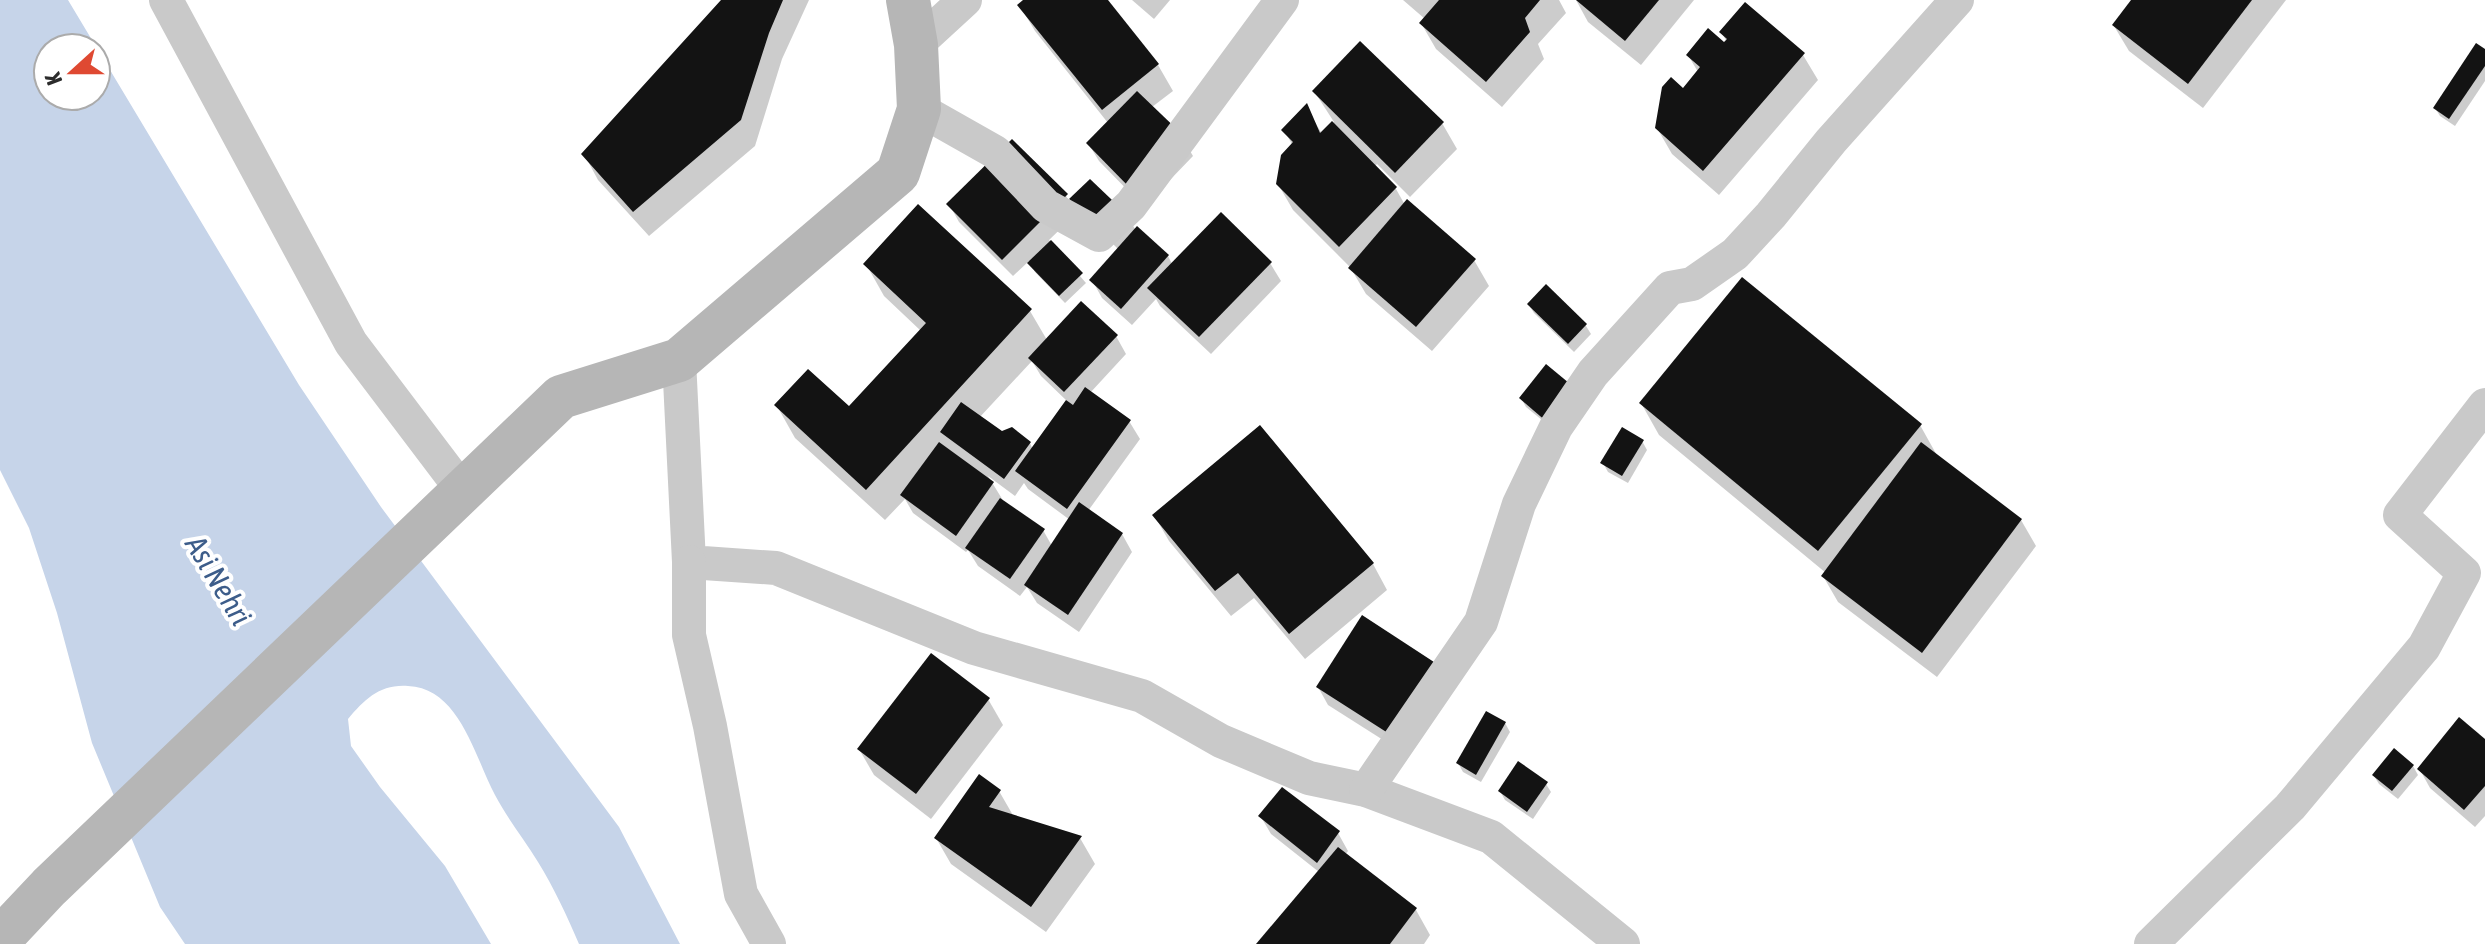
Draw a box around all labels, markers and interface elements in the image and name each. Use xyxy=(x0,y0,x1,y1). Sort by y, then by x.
north arrow xyxy=(32,32,112,112)
text: K xyxy=(39,69,67,89)
water label: Asi Nehri xyxy=(179,528,259,631)

